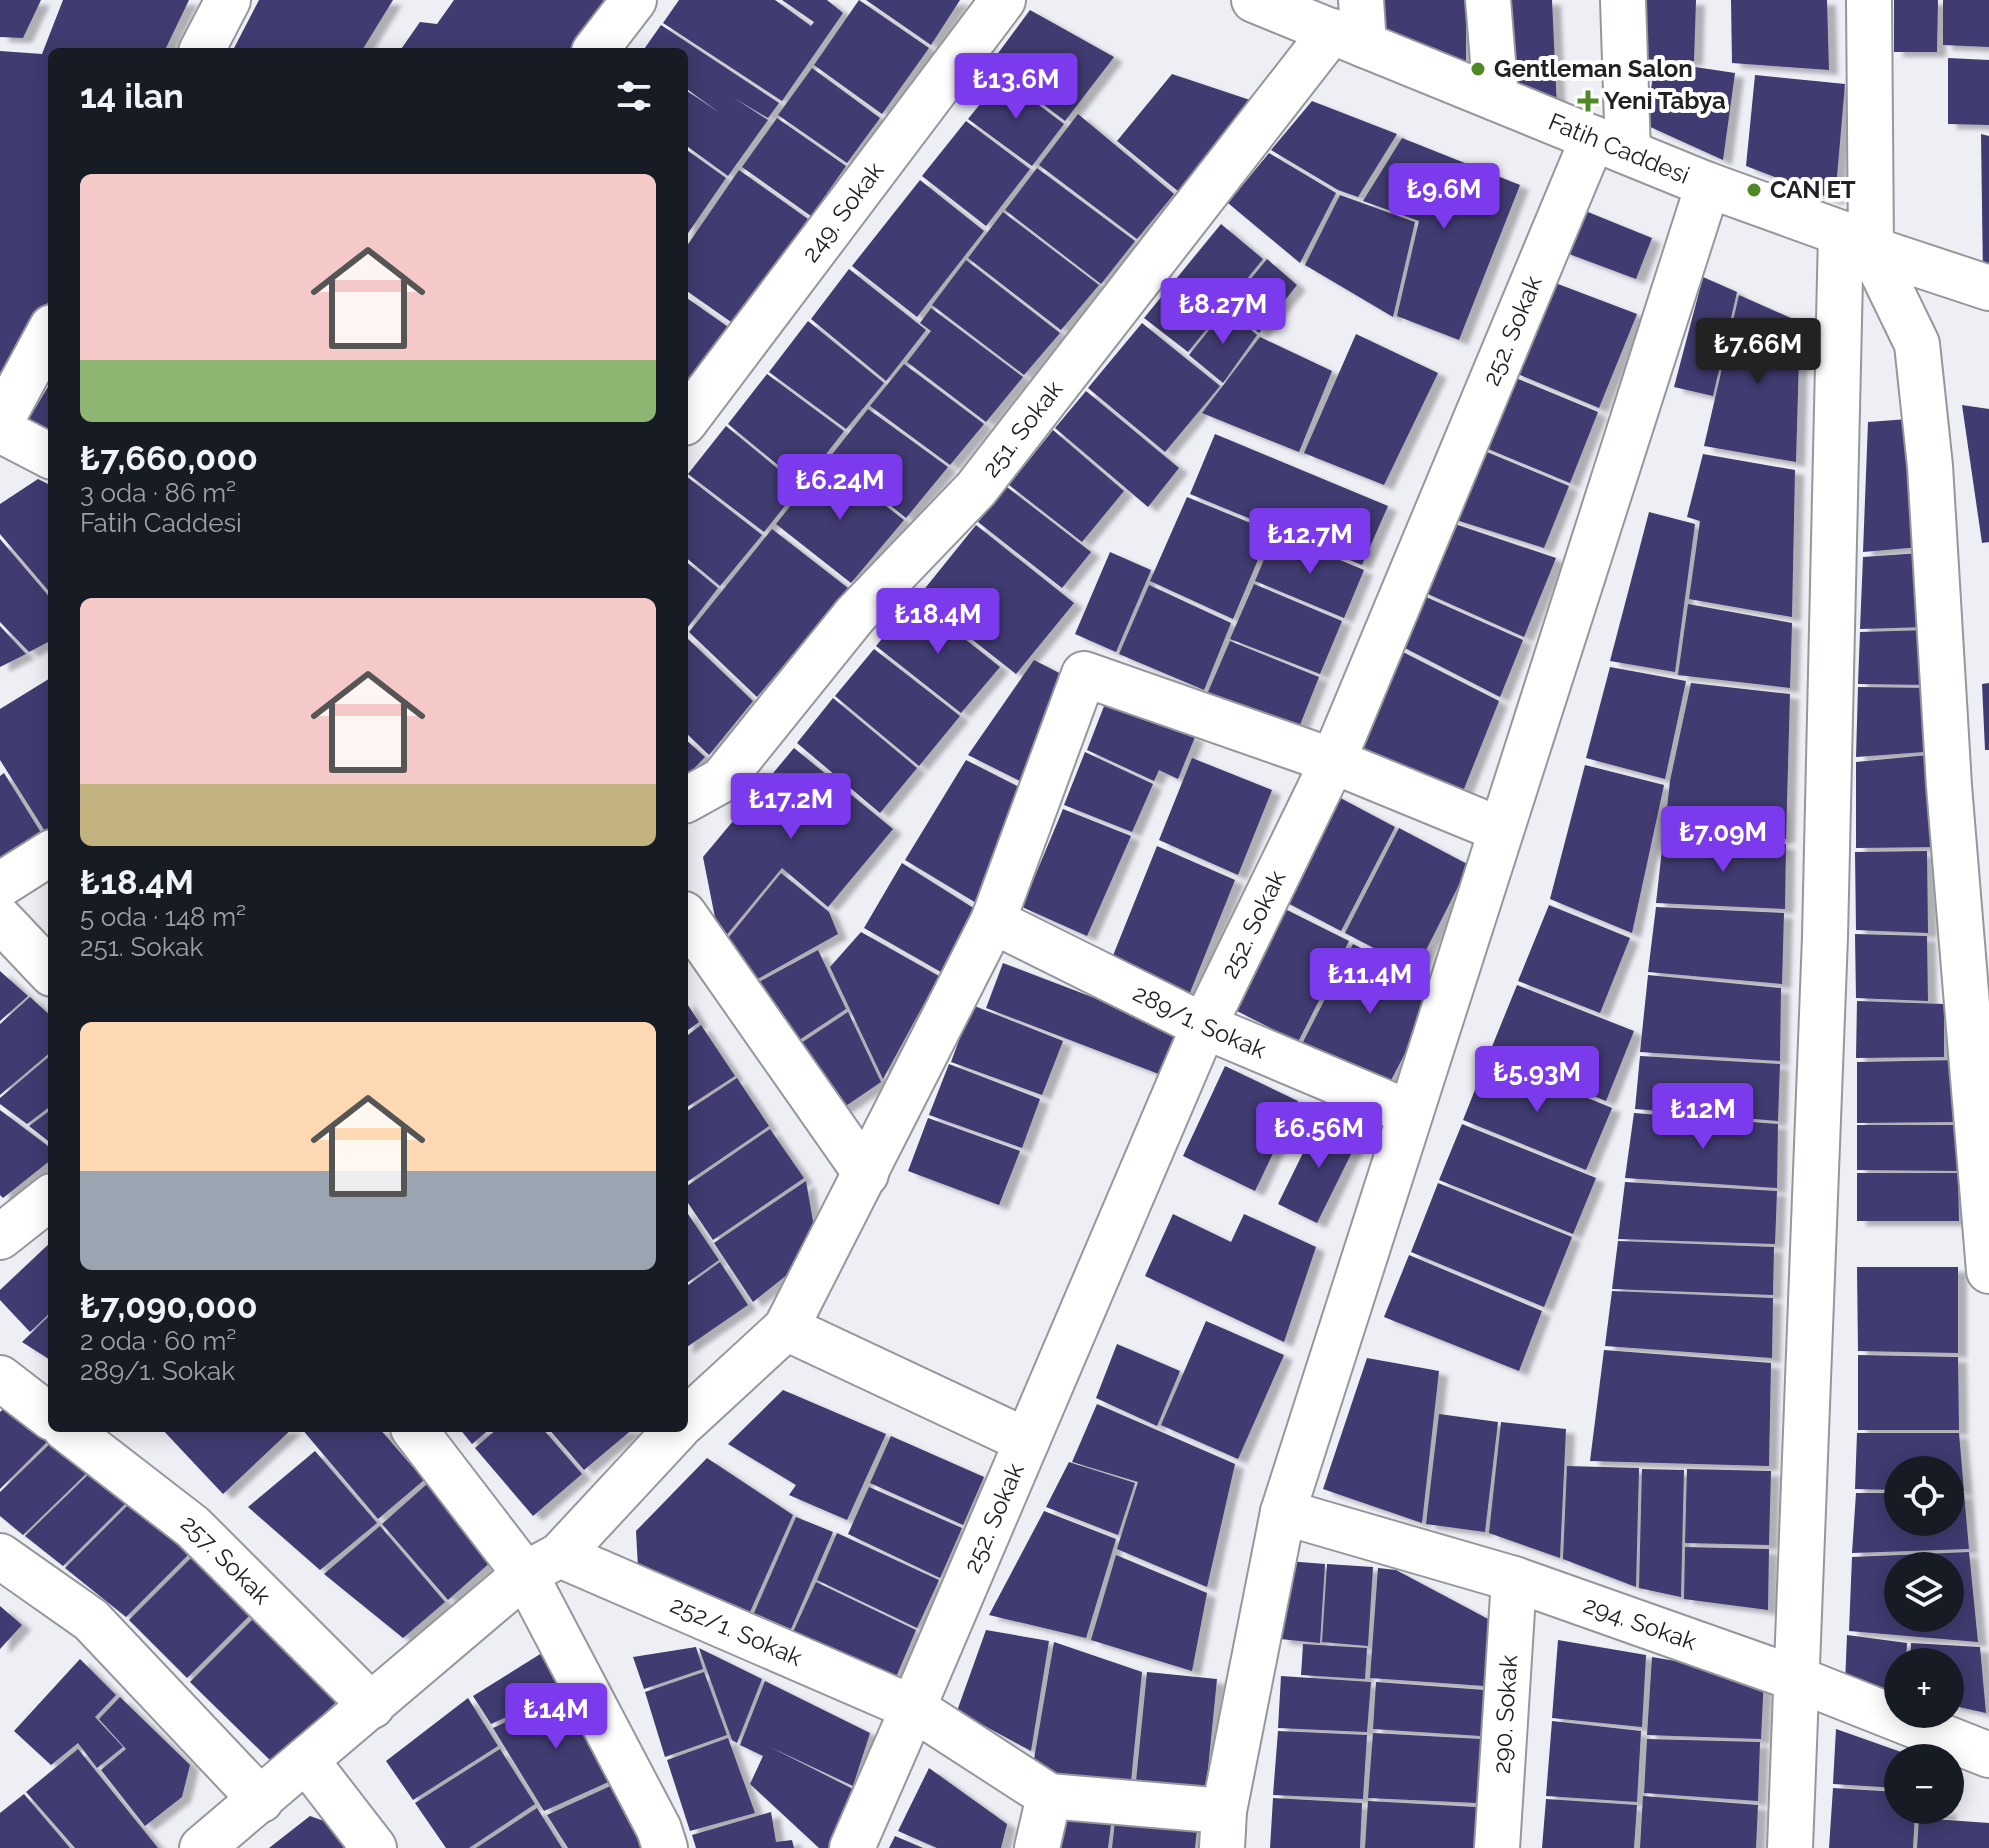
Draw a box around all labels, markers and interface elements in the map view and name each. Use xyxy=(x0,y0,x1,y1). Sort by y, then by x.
pin: ₺13.6M xyxy=(951,53,1081,121)
place label: Gentleman Salon xyxy=(1494,54,1693,83)
marker: Gentleman Salon xyxy=(1469,60,1487,78)
text: ₺13.6M xyxy=(973,64,1059,94)
icon: filters xyxy=(612,74,656,118)
text: 14 ilan xyxy=(80,76,184,116)
place label: Yeni Tabya xyxy=(1604,86,1726,115)
marker: Yeni Tabya xyxy=(1579,92,1597,110)
street label: Fatih Caddesi xyxy=(1544,107,1694,190)
street label: 249. Sokak xyxy=(796,156,890,268)
pin: ₺9.6M xyxy=(1388,163,1500,231)
text: ₺9.6M xyxy=(1407,174,1481,204)
place label: CAN ET xyxy=(1770,175,1856,204)
marker: CAN ET xyxy=(1745,181,1763,199)
icon: home xyxy=(296,226,440,370)
street label: 252. Sokak xyxy=(1476,271,1548,390)
pin: ₺8.27M xyxy=(1158,278,1288,346)
text: ₺8.27M xyxy=(1179,289,1267,319)
pin: ₺7.66M xyxy=(1693,318,1823,386)
text: ₺7.66M xyxy=(1714,329,1802,359)
street label: 251. Sokak xyxy=(976,375,1069,483)
text: ₺7,660,000 xyxy=(80,438,258,478)
pin: ₺6.24M xyxy=(775,454,905,522)
text: ₺6.24M xyxy=(795,465,885,495)
text: 3 oda · 86 m² xyxy=(80,478,236,508)
text: Fatih Caddesi xyxy=(80,508,242,538)
pin: ₺12.7M xyxy=(1245,508,1375,576)
text: ₺12.7M xyxy=(1267,519,1353,549)
pin: ₺18.4M xyxy=(873,588,1003,656)
text: ₺18.4M xyxy=(894,599,982,629)
icon: home xyxy=(296,650,440,794)
pin: ₺17.2M xyxy=(726,773,856,841)
text: ₺17.2M xyxy=(749,784,833,814)
pin: ₺7.09M xyxy=(1658,806,1788,874)
text: ₺7.09M xyxy=(1679,817,1767,847)
text: ₺18.4M xyxy=(80,862,194,902)
street label: 252. Sokak xyxy=(1215,865,1292,983)
text: 5 oda · 148 m² xyxy=(80,902,246,932)
text: 251. Sokak xyxy=(80,932,203,962)
pin: ₺11.4M xyxy=(1305,948,1435,1016)
text: ₺11.4M xyxy=(1328,959,1412,989)
street label: 289/1. Sokak xyxy=(1129,978,1271,1065)
pin: ₺5.93M xyxy=(1472,1046,1602,1114)
text: ₺5.93M xyxy=(1493,1057,1581,1087)
icon: home xyxy=(296,1074,440,1218)
pin: ₺12M xyxy=(1656,1083,1750,1151)
text: ₺12M xyxy=(1670,1094,1736,1124)
pin: ₺6.56M xyxy=(1254,1102,1384,1170)
text: ₺6.56M xyxy=(1274,1113,1364,1143)
text: ₺7,090,000 xyxy=(80,1286,258,1326)
text: 2 oda · 60 m² xyxy=(80,1326,236,1356)
text: 289/1. Sokak xyxy=(80,1356,235,1386)
map controls xyxy=(1884,1456,1964,1824)
button: locate xyxy=(1884,1456,1964,1536)
street label: 252. Sokak xyxy=(957,1459,1030,1577)
street label: 257. Sokak xyxy=(176,1508,277,1610)
button: layers xyxy=(1884,1552,1964,1632)
street label: 252/1. Sokak xyxy=(666,1590,807,1672)
street label: 294. Sokak xyxy=(1580,1590,1701,1656)
button: + xyxy=(1884,1648,1964,1728)
street label: 290. Sokak xyxy=(1487,1654,1523,1775)
pin: ₺14M xyxy=(509,1683,603,1751)
text: ₺14M xyxy=(523,1694,589,1724)
button: − xyxy=(1884,1744,1964,1824)

